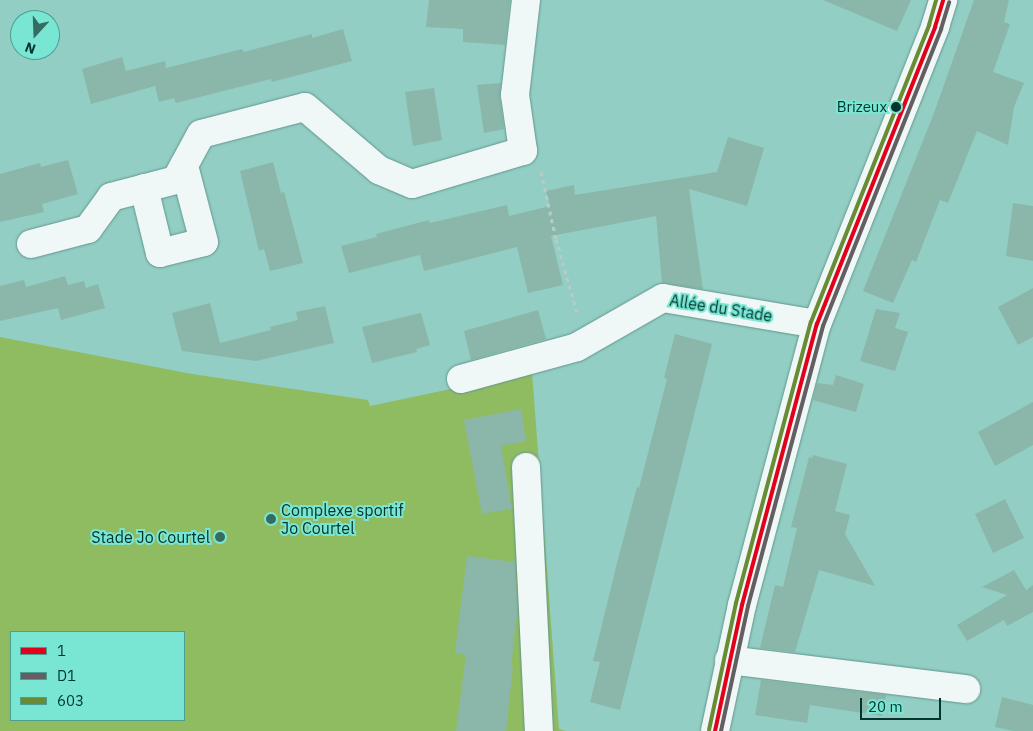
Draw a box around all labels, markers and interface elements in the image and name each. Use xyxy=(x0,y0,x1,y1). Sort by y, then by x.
north arrow xyxy=(10,10,60,60)
text: N xyxy=(22,38,38,58)
place label: Brizeux xyxy=(837,98,887,116)
marker: Brizeux xyxy=(891,102,901,112)
street label: Allée du Stade xyxy=(668,290,774,326)
place label: Complexe sportif Jo Courtel xyxy=(281,500,403,538)
marker: Complexe sportif Jo Courtel xyxy=(265,513,277,525)
place label: Stade Jo Courtel xyxy=(91,527,210,547)
marker: Stade Jo Courtel xyxy=(214,531,226,543)
legend xyxy=(10,631,185,721)
text: 1 xyxy=(57,641,66,660)
text: D1 xyxy=(57,666,76,685)
scale bar xyxy=(863,688,944,720)
text: 603 xyxy=(57,691,84,710)
text: 20 m xyxy=(868,697,903,716)

